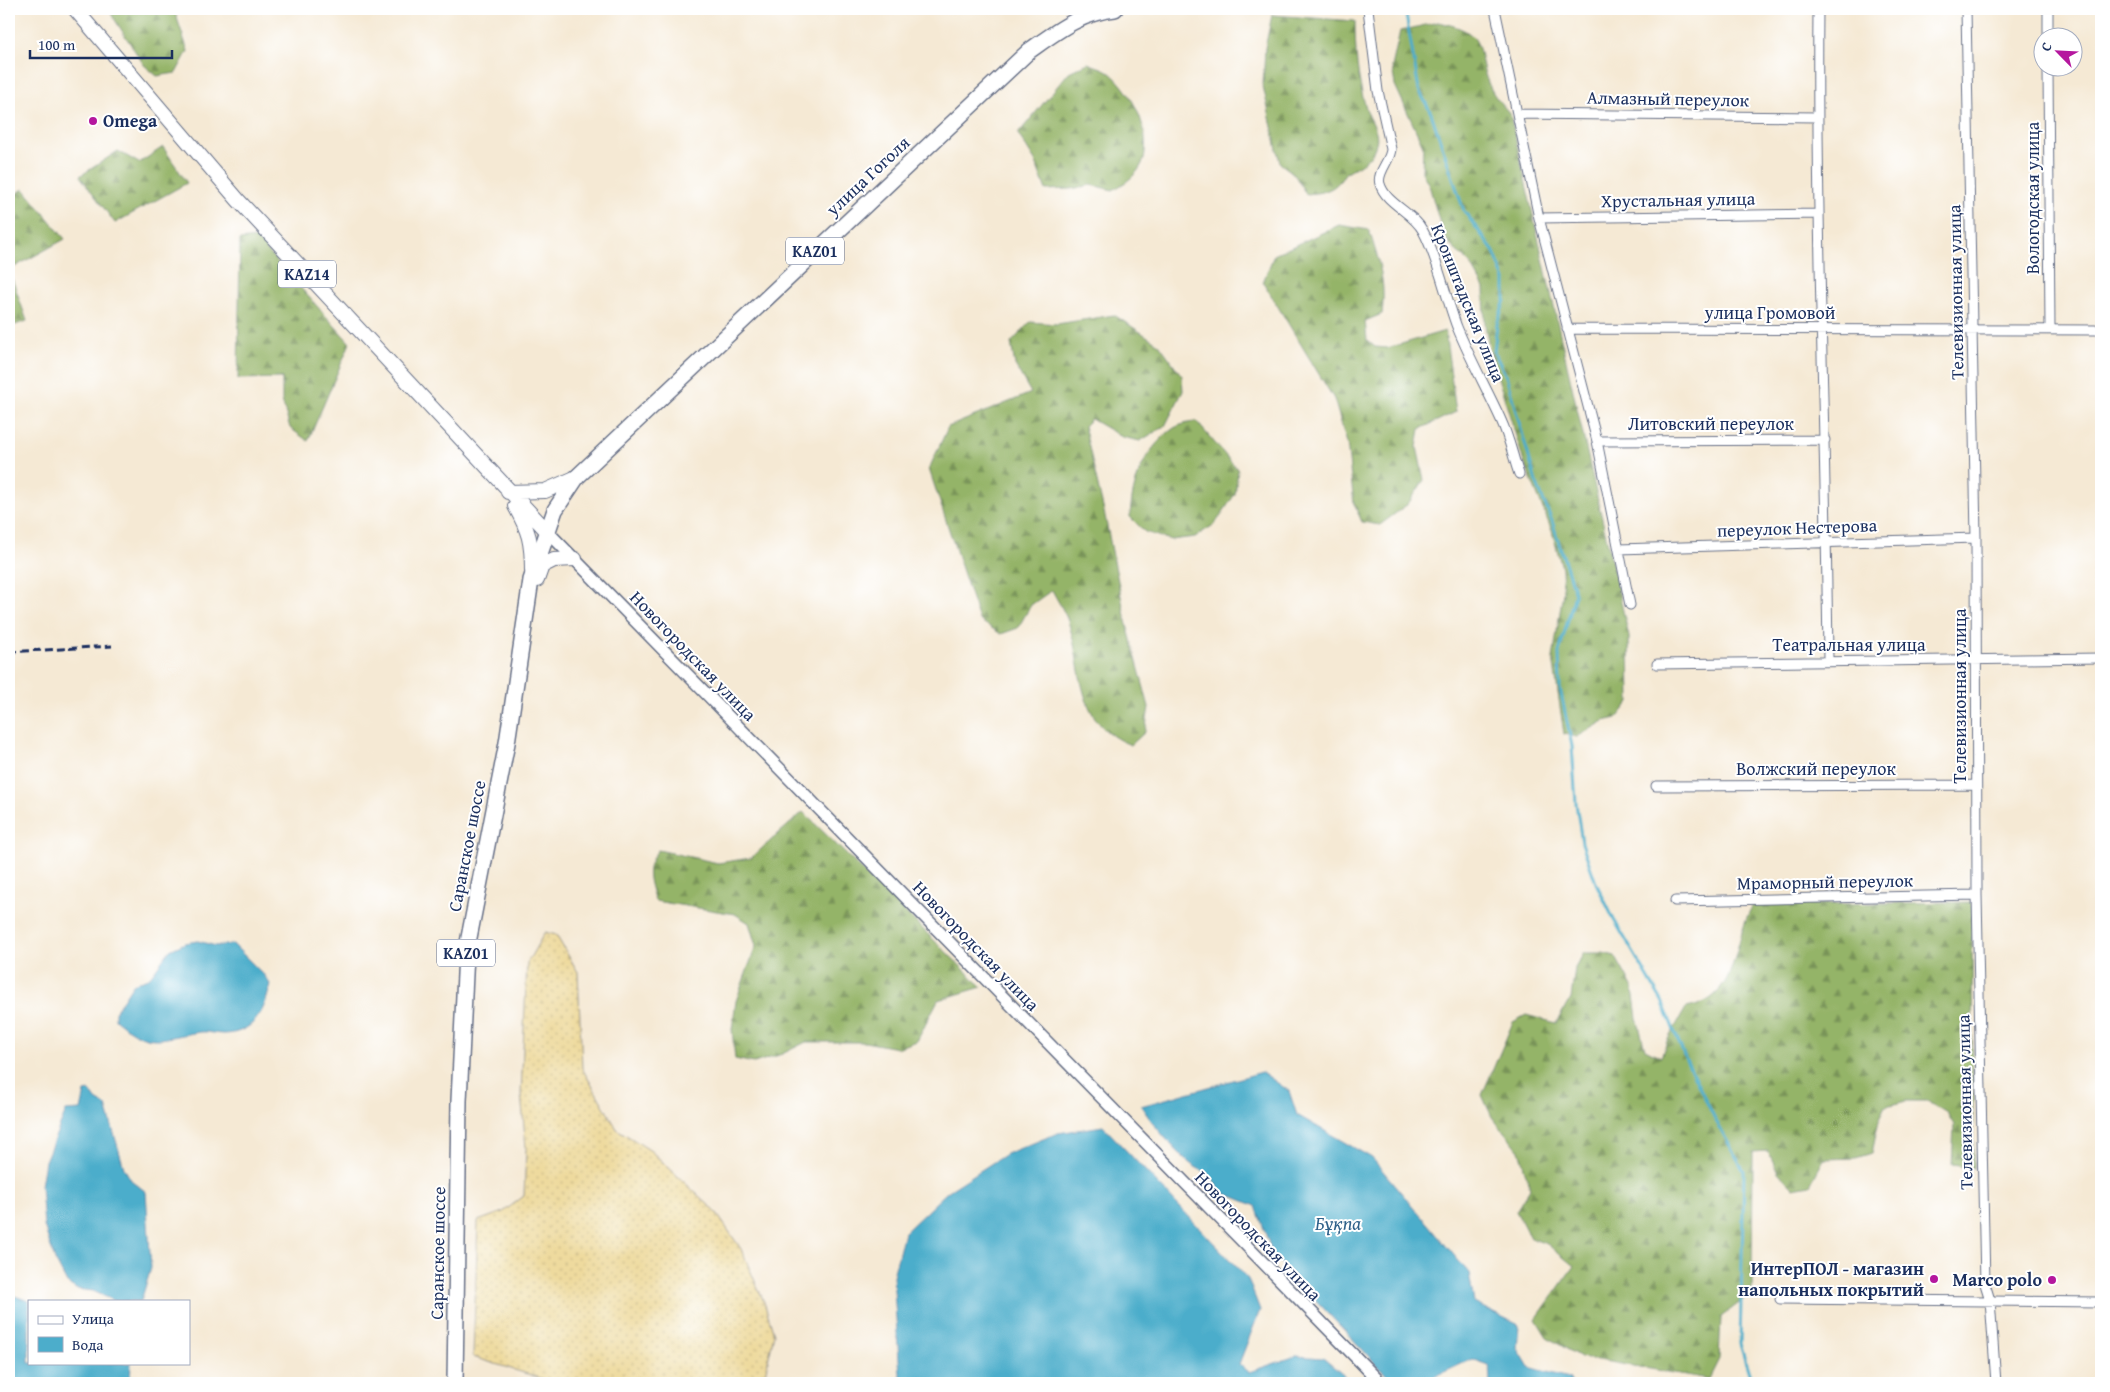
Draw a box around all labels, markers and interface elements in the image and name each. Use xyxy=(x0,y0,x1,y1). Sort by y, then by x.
scale bar xyxy=(30,28,172,60)
north arrow xyxy=(2032,28,2082,78)
text: 100 m xyxy=(38,34,76,55)
text: С xyxy=(2035,39,2057,54)
street label: Алмазный переулок xyxy=(1587,84,1750,113)
place label: Omega xyxy=(103,107,158,134)
marker: Omega xyxy=(87,115,99,127)
street label: Вологодская улица xyxy=(2019,121,2046,274)
street label: улица Гоголя xyxy=(819,130,916,222)
street label: Хрустальная улица xyxy=(1601,185,1756,214)
street label: Телевизионная улица xyxy=(1940,204,1971,380)
street label: Кронштадская улица xyxy=(1424,220,1513,386)
road number: KАZ01 xyxy=(786,238,844,264)
road number: KAZ14 xyxy=(278,260,336,288)
street label: улица Громовой xyxy=(1704,299,1836,326)
street label: Литовский переулок xyxy=(1628,410,1795,437)
street label: переулок Нестерова xyxy=(1716,511,1878,544)
street label: Новогородская улица xyxy=(624,584,763,727)
street label: Телевизионная улица xyxy=(1946,608,1973,784)
street label: Театральная улица xyxy=(1772,631,1926,658)
street label: Волжский переулок xyxy=(1736,755,1896,782)
street label: Саранское шоссе xyxy=(441,778,492,914)
street label: Мраморный переулок xyxy=(1737,866,1914,897)
street label: Новогородская улица xyxy=(907,874,1046,1017)
road number: KAZ01 xyxy=(437,940,495,966)
street label: Телевизионная улица xyxy=(1949,1014,1980,1190)
street label: Новогородская улица xyxy=(1189,1164,1328,1307)
street label: Саранское шоссе xyxy=(423,1186,452,1320)
water label: Бұқпа xyxy=(1315,1209,1361,1237)
place label: ИнтерПОЛ - магазин напольных покрытий xyxy=(1738,1255,1924,1303)
place label: Marco polo xyxy=(1952,1266,2042,1293)
marker: ИнтерПОЛ - магазин напольных покрытий xyxy=(1928,1273,1940,1285)
marker: Marco polo xyxy=(2046,1274,2058,1286)
legend xyxy=(28,1300,190,1364)
text: Улица xyxy=(72,1308,115,1329)
text: Вода xyxy=(72,1334,104,1355)

